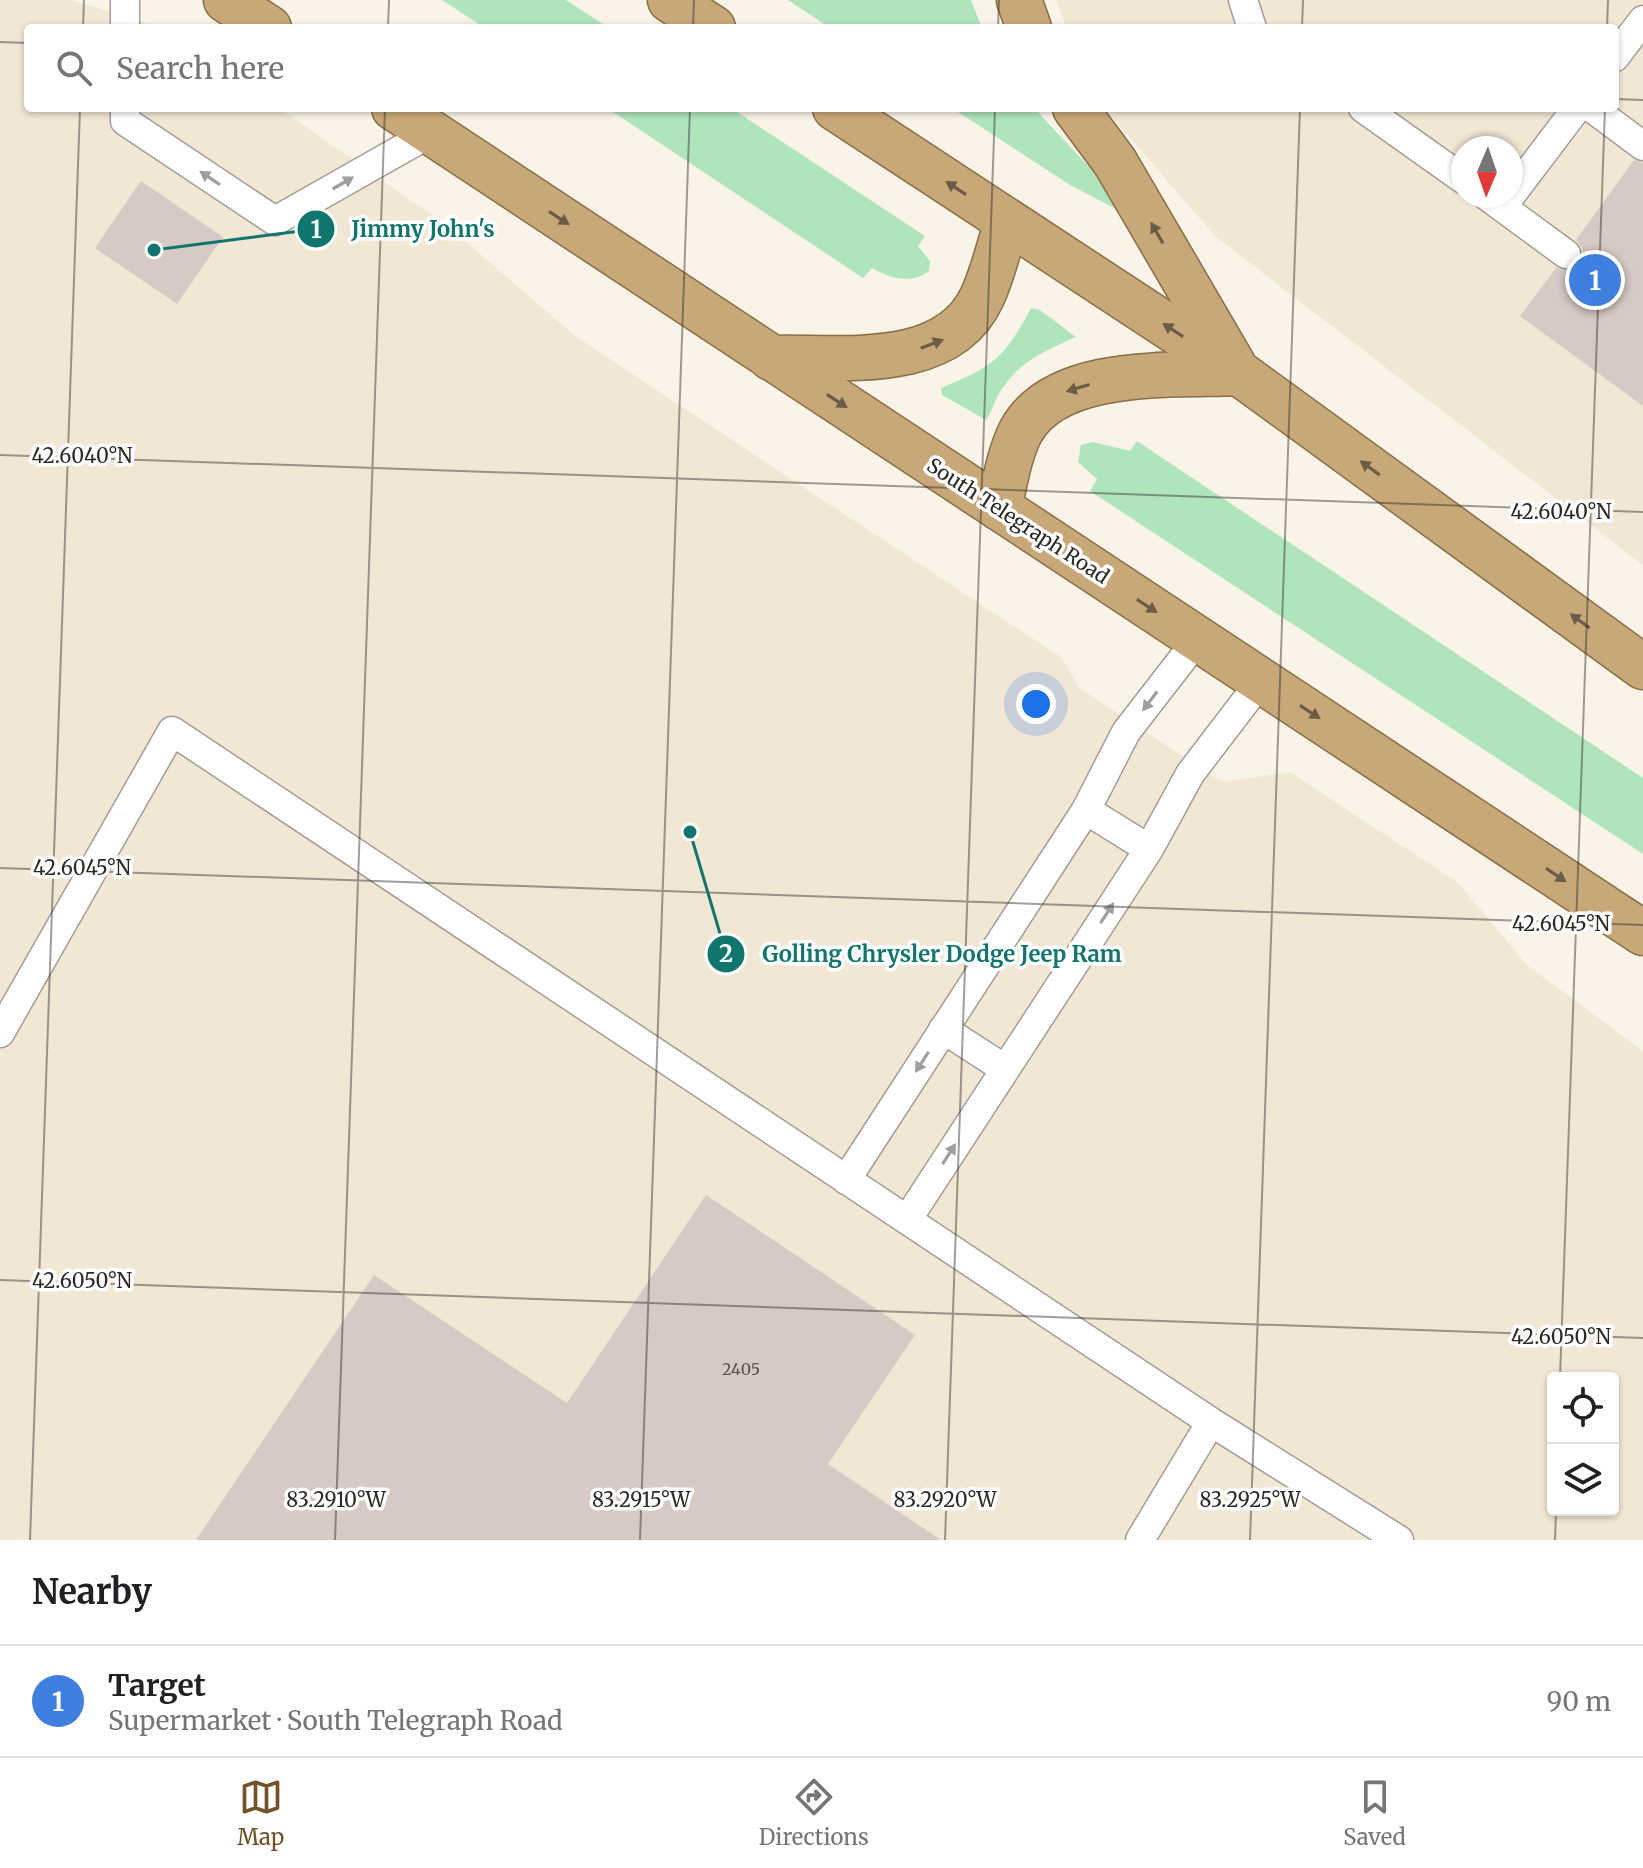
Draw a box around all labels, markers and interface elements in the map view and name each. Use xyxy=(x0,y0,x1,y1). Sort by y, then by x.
search box xyxy=(24,24,1619,112)
icon: search xyxy=(52,46,96,90)
text: Search here xyxy=(116,49,284,87)
north arrow xyxy=(1451,136,1523,208)
one-way arrow xyxy=(199,171,221,186)
one-way arrow xyxy=(332,176,354,190)
one-way arrow xyxy=(945,181,967,195)
callout: Jimmy John's xyxy=(296,206,511,252)
one-way arrow xyxy=(548,210,569,225)
text: 1 xyxy=(310,214,322,245)
text: Jimmy John's xyxy=(350,215,495,243)
one-way arrow xyxy=(1150,222,1164,244)
pin: 1 xyxy=(1569,250,1621,310)
one-way arrow xyxy=(1162,324,1184,338)
one-way arrow xyxy=(920,337,944,350)
one-way arrow xyxy=(1066,382,1090,395)
one-way arrow xyxy=(826,393,847,408)
text: 42.6040°N xyxy=(31,443,133,468)
street label: South Telegraph Road xyxy=(922,452,1114,589)
one-way arrow xyxy=(1359,461,1380,476)
text: 42.6040°N xyxy=(1510,499,1612,524)
one-way arrow xyxy=(1137,598,1158,613)
one-way arrow xyxy=(1569,613,1591,629)
your location xyxy=(1016,684,1056,724)
one-way arrow xyxy=(1143,691,1159,711)
one-way arrow xyxy=(1299,705,1320,720)
text: 42.6045°N xyxy=(33,855,132,880)
one-way arrow xyxy=(1546,867,1567,882)
one-way arrow xyxy=(1099,903,1114,924)
text: 42.6045°N xyxy=(1512,911,1611,936)
callout: Golling Chrysler Dodge Jeep Ram xyxy=(706,931,1138,977)
text: 2 xyxy=(719,938,733,969)
text: Golling Chrysler Dodge Jeep Ram xyxy=(762,940,1122,968)
one-way arrow xyxy=(915,1051,929,1073)
one-way arrow xyxy=(942,1144,957,1165)
text: 42.6050°N xyxy=(32,1268,133,1293)
text: 42.6050°N xyxy=(1511,1324,1612,1349)
house number: 2405 xyxy=(722,1359,760,1379)
map controls xyxy=(1547,1372,1619,1516)
button: locate xyxy=(1547,1372,1619,1444)
button: layers xyxy=(1547,1444,1619,1516)
text: 83.2910°W xyxy=(286,1487,387,1512)
text: 83.2915°W xyxy=(592,1487,691,1512)
text: 83.2920°W xyxy=(893,1487,998,1512)
text: 83.2925°W xyxy=(1199,1487,1302,1512)
text: Nearby xyxy=(32,1571,152,1613)
text: Target xyxy=(108,1666,206,1704)
text: 1 xyxy=(52,1685,64,1718)
text: 90 m xyxy=(1547,1685,1611,1718)
text: Supermarket · South Telegraph Road xyxy=(108,1704,563,1737)
tab: Map xyxy=(237,1775,284,1851)
tab: Directions xyxy=(759,1775,869,1851)
tab: Saved xyxy=(1343,1775,1406,1851)

